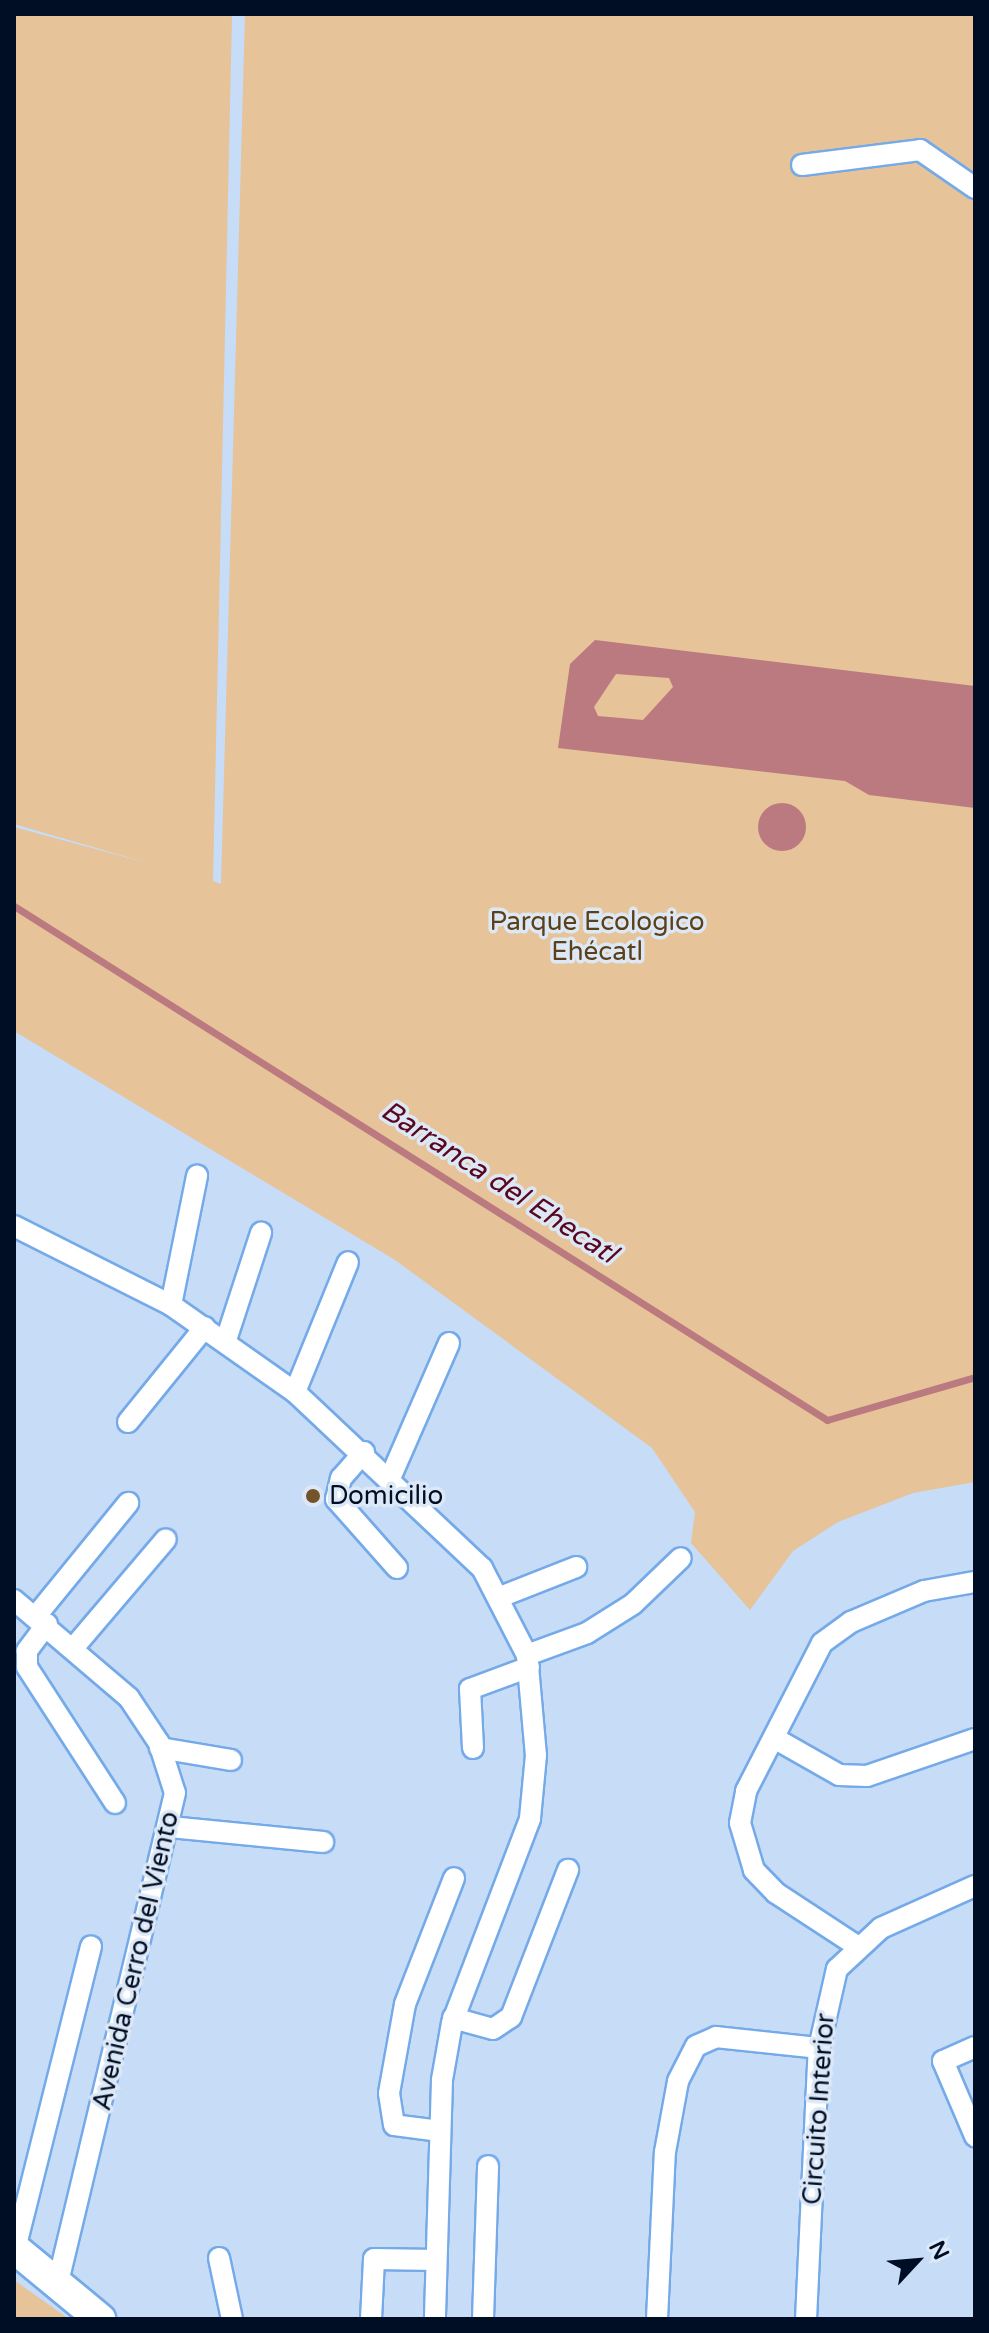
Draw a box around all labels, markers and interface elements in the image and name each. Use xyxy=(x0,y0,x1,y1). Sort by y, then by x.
park label: Parque Ecologico Ehécatl xyxy=(489,906,705,968)
water label: Barranca del Ehecatl xyxy=(375,1093,623,1271)
place label: Domicilio xyxy=(329,1480,443,1512)
marker: Domicilio xyxy=(304,1487,322,1505)
street label: Avenida Cerro del Viento xyxy=(86,1809,186,2113)
street label: Circuito Interior xyxy=(797,2012,841,2206)
north arrow xyxy=(877,2221,957,2301)
text: N xyxy=(923,2237,954,2264)

